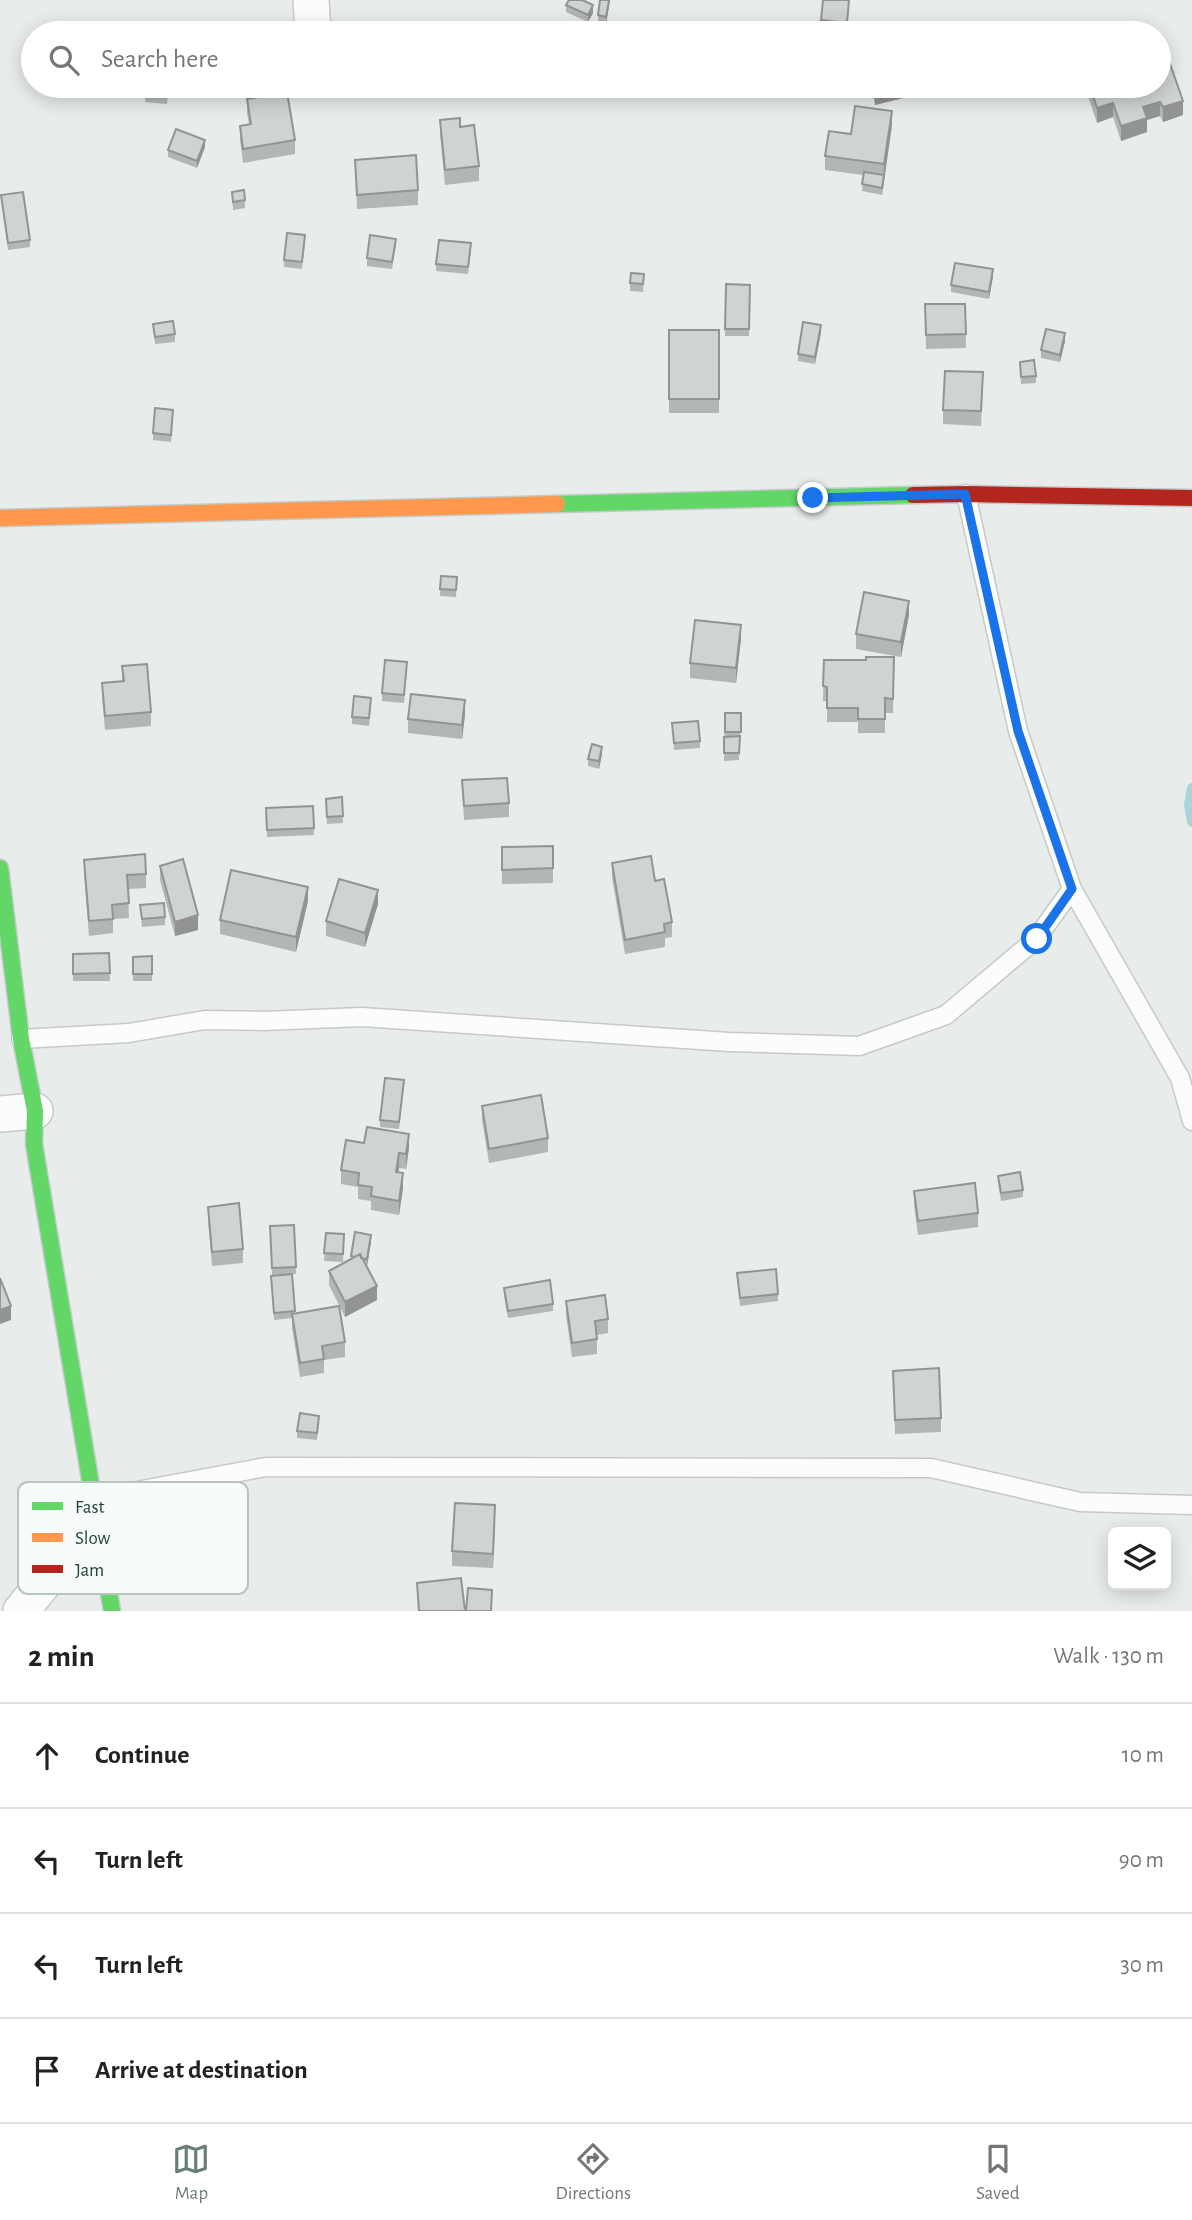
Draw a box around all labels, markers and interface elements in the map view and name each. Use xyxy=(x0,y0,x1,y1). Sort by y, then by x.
search box xyxy=(21,21,1171,98)
icon: search xyxy=(45,41,83,79)
text: Search here xyxy=(101,46,219,72)
route end xyxy=(797,482,828,513)
route start xyxy=(1021,923,1052,954)
legend xyxy=(18,1482,248,1594)
text: Fast xyxy=(75,1498,105,1517)
map controls xyxy=(1108,1527,1171,1590)
button: layers xyxy=(1108,1527,1171,1590)
text: Slow xyxy=(75,1529,111,1548)
text: Jam xyxy=(75,1561,104,1580)
text: 2 min xyxy=(28,1642,95,1672)
text: Walk · 130 m xyxy=(1053,1645,1164,1668)
icon: ahead xyxy=(28,1737,66,1775)
text: Continue xyxy=(95,1742,190,1768)
text: 10 m xyxy=(1122,1744,1164,1767)
icon: left xyxy=(28,1842,66,1880)
text: Turn left xyxy=(95,1847,183,1873)
text: 90 m xyxy=(1119,1849,1164,1872)
icon: left xyxy=(28,1947,66,1985)
text: Turn left xyxy=(95,1952,183,1978)
text: 30 m xyxy=(1120,1954,1164,1977)
icon: arrive xyxy=(28,2052,66,2090)
text: Arrive at destination xyxy=(95,2057,308,2083)
tab: Map xyxy=(172,2140,210,2205)
tab: Directions xyxy=(555,2140,631,2205)
tab: Saved xyxy=(976,2140,1020,2205)

